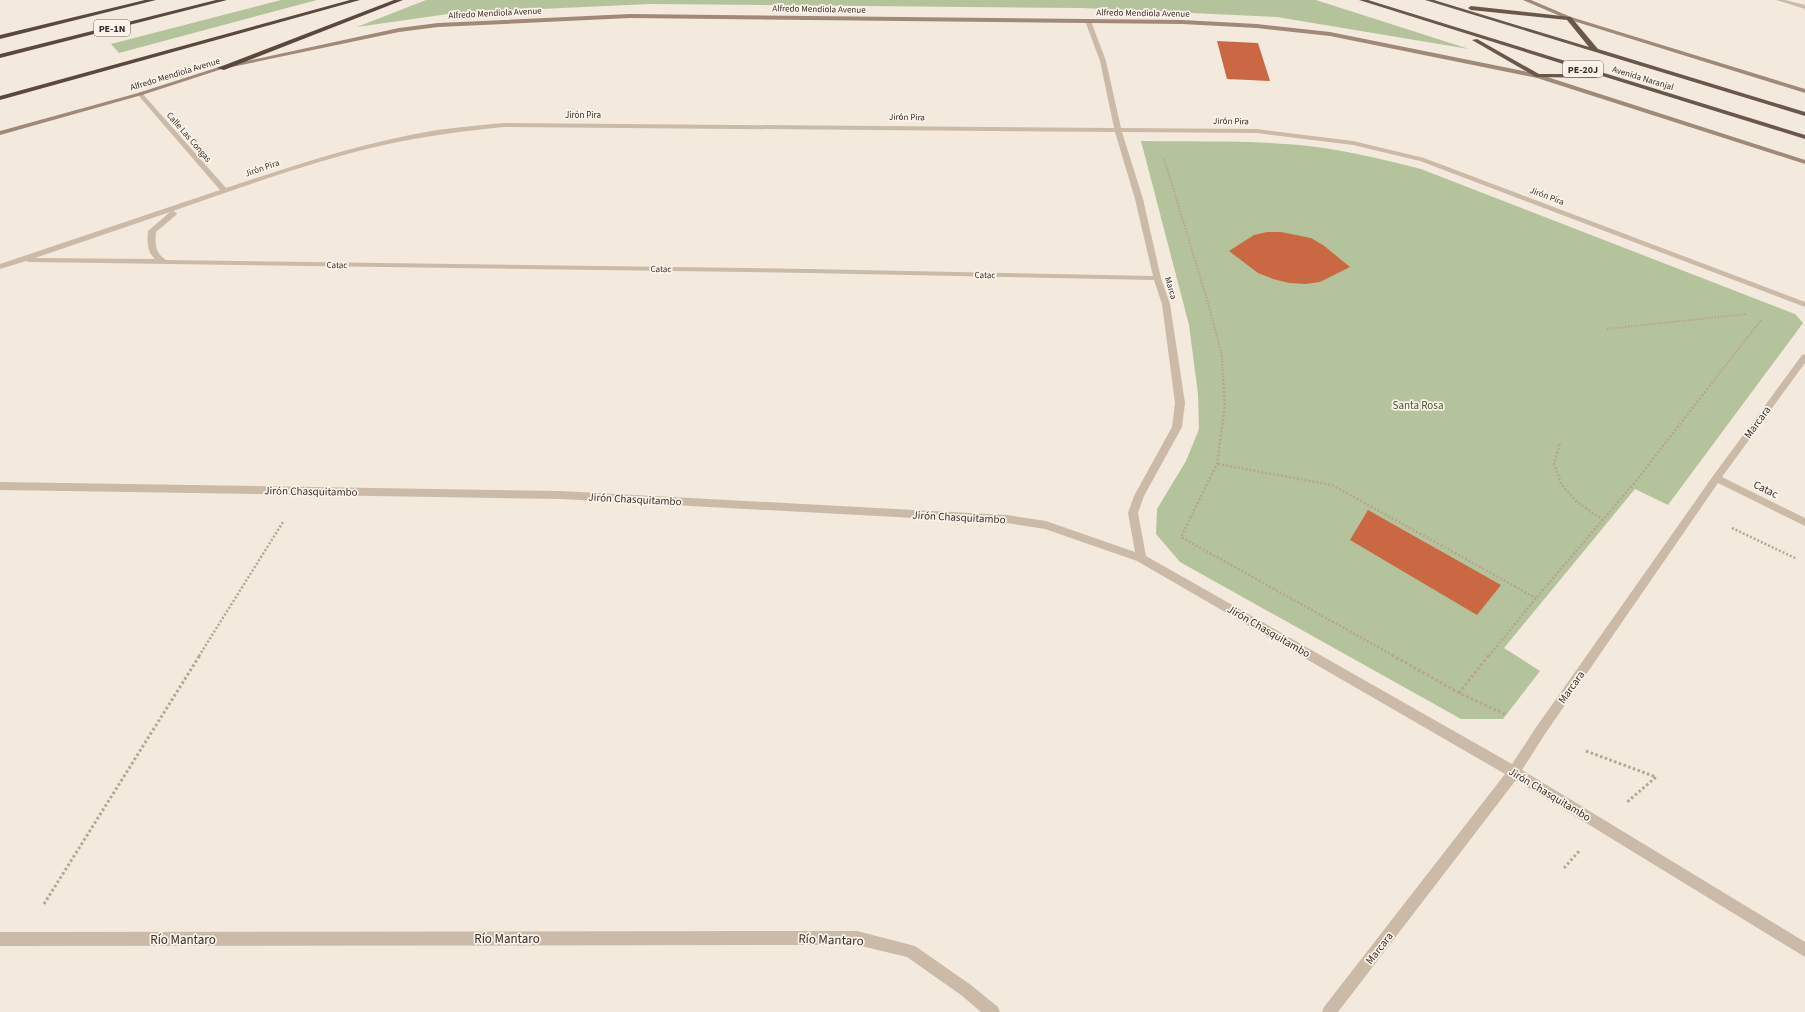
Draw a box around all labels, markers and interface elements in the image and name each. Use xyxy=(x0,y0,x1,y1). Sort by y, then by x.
street label: Alfredo Mendiola Avenue xyxy=(772,2,866,17)
street label: Alfredo Mendiola Avenue xyxy=(448,5,543,22)
street label: Alfredo Mendiola Avenue xyxy=(1096,6,1190,21)
road number: PE-1N xyxy=(94,20,130,36)
street label: Alfredo Mendiola Avenue xyxy=(129,54,222,94)
road number: PE-20J xyxy=(1563,61,1603,77)
street label: Avenida Naranjal xyxy=(1610,63,1675,94)
street label: Calle Las Congas xyxy=(163,109,214,165)
street label: Jirón Pira xyxy=(565,109,601,122)
street label: Jirón Pira xyxy=(889,111,925,124)
street label: Jirón Pira xyxy=(1213,115,1249,128)
street label: Jirón Pira xyxy=(243,156,281,180)
street label: Jirón Pira xyxy=(1528,184,1566,209)
street label: Catac xyxy=(326,259,348,272)
street label: Catac xyxy=(650,263,672,276)
street label: Catac xyxy=(974,269,996,282)
street label: Marca xyxy=(1161,275,1180,301)
park label: Santa Rosa xyxy=(1393,398,1443,413)
street label: Marcara xyxy=(1741,403,1774,442)
street label: Catac xyxy=(1751,477,1781,502)
street label: Jirón Chasquitambo xyxy=(264,483,358,500)
street label: Jirón Chasquitambo xyxy=(588,490,682,509)
street label: Jirón Chasquitambo xyxy=(912,508,1006,527)
street label: Jirón Chasquitambo xyxy=(1225,602,1313,661)
street label: Marcara xyxy=(1555,668,1588,707)
street label: Jirón Chasquitambo xyxy=(1506,764,1594,825)
street label: Marcara xyxy=(1362,929,1397,967)
street label: Río Mantaro xyxy=(474,930,540,948)
street label: Río Mantaro xyxy=(798,930,864,950)
street label: Río Mantaro xyxy=(150,931,216,949)

